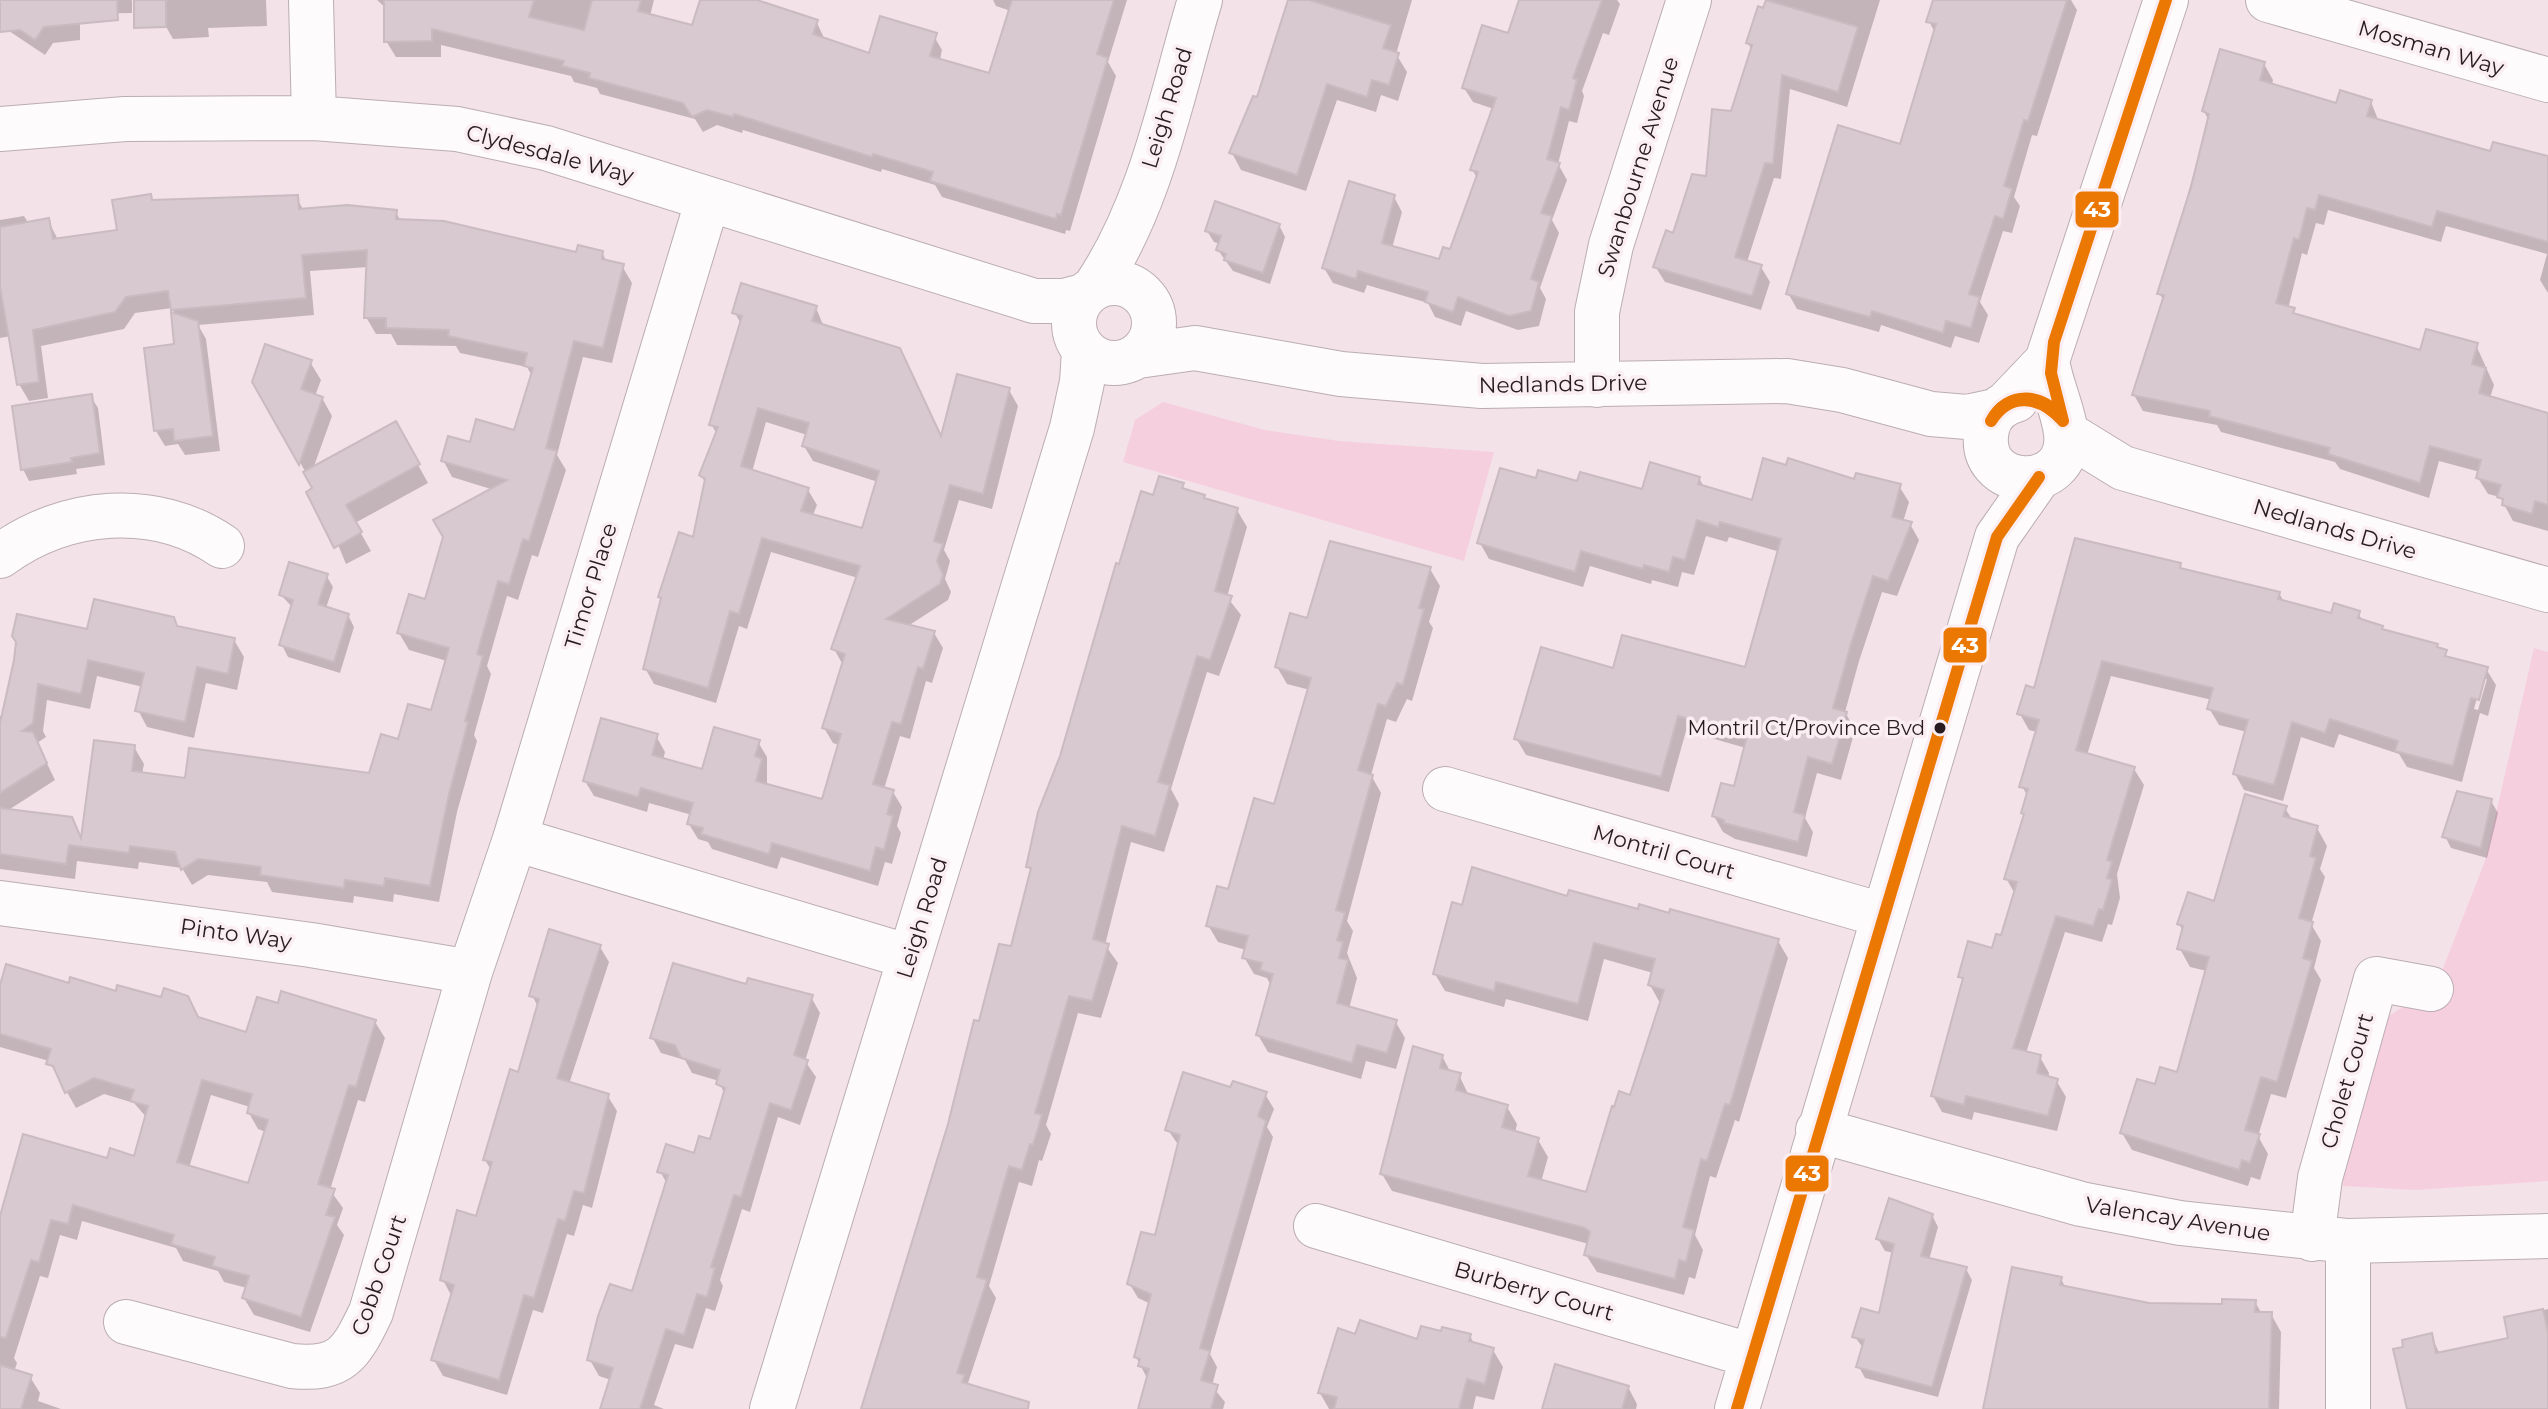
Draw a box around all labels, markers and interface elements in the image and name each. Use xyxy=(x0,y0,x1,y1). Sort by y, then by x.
street label: Mosman Way xyxy=(2355,14,2507,82)
street label: Leigh Road xyxy=(1136,44,1198,172)
street label: Swanbourne Avenue xyxy=(1592,53,1684,281)
street label: Clydesdale Way xyxy=(463,119,637,189)
line badge: 43 xyxy=(2074,190,2120,229)
text: 43 xyxy=(2083,196,2111,223)
street label: Nedlands Drive xyxy=(1478,369,1648,399)
street label: Nedlands Drive xyxy=(2250,493,2420,565)
street label: Timor Place xyxy=(559,520,623,652)
line badge: 43 xyxy=(1942,626,1988,664)
text: 43 xyxy=(1951,632,1979,659)
place label: Montril Ct/Province Bvd xyxy=(1688,716,1925,740)
marker: Montril Ct/Province Bvd xyxy=(1932,720,1948,736)
street label: Montril Court xyxy=(1590,819,1738,885)
street label: Leigh Road xyxy=(891,854,953,982)
street label: Pinto Way xyxy=(178,913,294,955)
street label: Cholet Court xyxy=(2315,1010,2379,1152)
line badge: 43 xyxy=(1784,1154,1830,1193)
text: 43 xyxy=(1793,1160,1821,1187)
street label: Valencay Avenue xyxy=(2084,1191,2272,1247)
street label: Cobb Court xyxy=(346,1211,412,1339)
street label: Burberry Court xyxy=(1451,1255,1617,1327)

